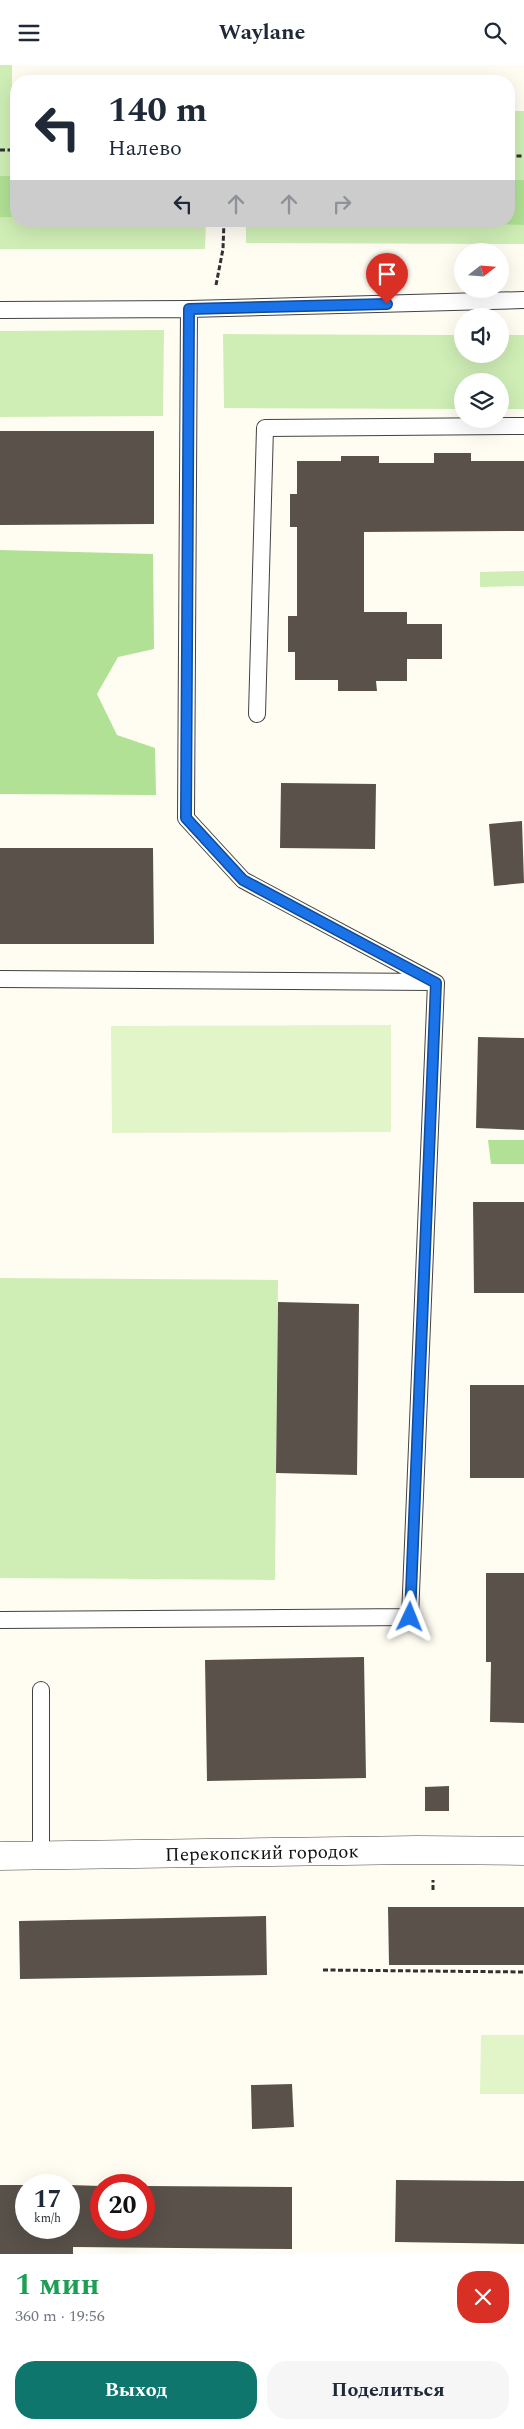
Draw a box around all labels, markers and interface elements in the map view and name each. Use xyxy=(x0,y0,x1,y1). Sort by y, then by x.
text: Waylane xyxy=(219,16,306,49)
icon: menu xyxy=(15,19,43,47)
icon: search xyxy=(481,19,509,47)
text: 140 m xyxy=(108,84,207,137)
icon: left xyxy=(25,95,90,160)
text: Налево xyxy=(108,132,182,165)
icon: left xyxy=(169,190,197,218)
icon: ahead xyxy=(222,190,250,218)
icon: ahead xyxy=(275,190,303,218)
icon: right xyxy=(328,190,356,218)
north arrow xyxy=(454,243,509,297)
map controls xyxy=(454,243,509,428)
pin xyxy=(366,253,408,304)
icon: arrive xyxy=(373,260,401,288)
button: sound xyxy=(454,308,509,363)
button: layers xyxy=(454,373,509,428)
position arrow xyxy=(383,1590,435,1642)
street label: Перекопский городок xyxy=(165,1837,360,1870)
speed limit sign: 20 xyxy=(90,2174,155,2239)
text: 17 xyxy=(33,2181,62,2219)
text: km/h xyxy=(34,2209,61,2228)
text: 1 мин xyxy=(15,2262,100,2308)
button: close xyxy=(457,2271,509,2323)
text: 360 m · 19:56 xyxy=(15,2304,105,2328)
button: Выход xyxy=(15,2361,257,2419)
button: Поделиться xyxy=(267,2361,509,2419)

